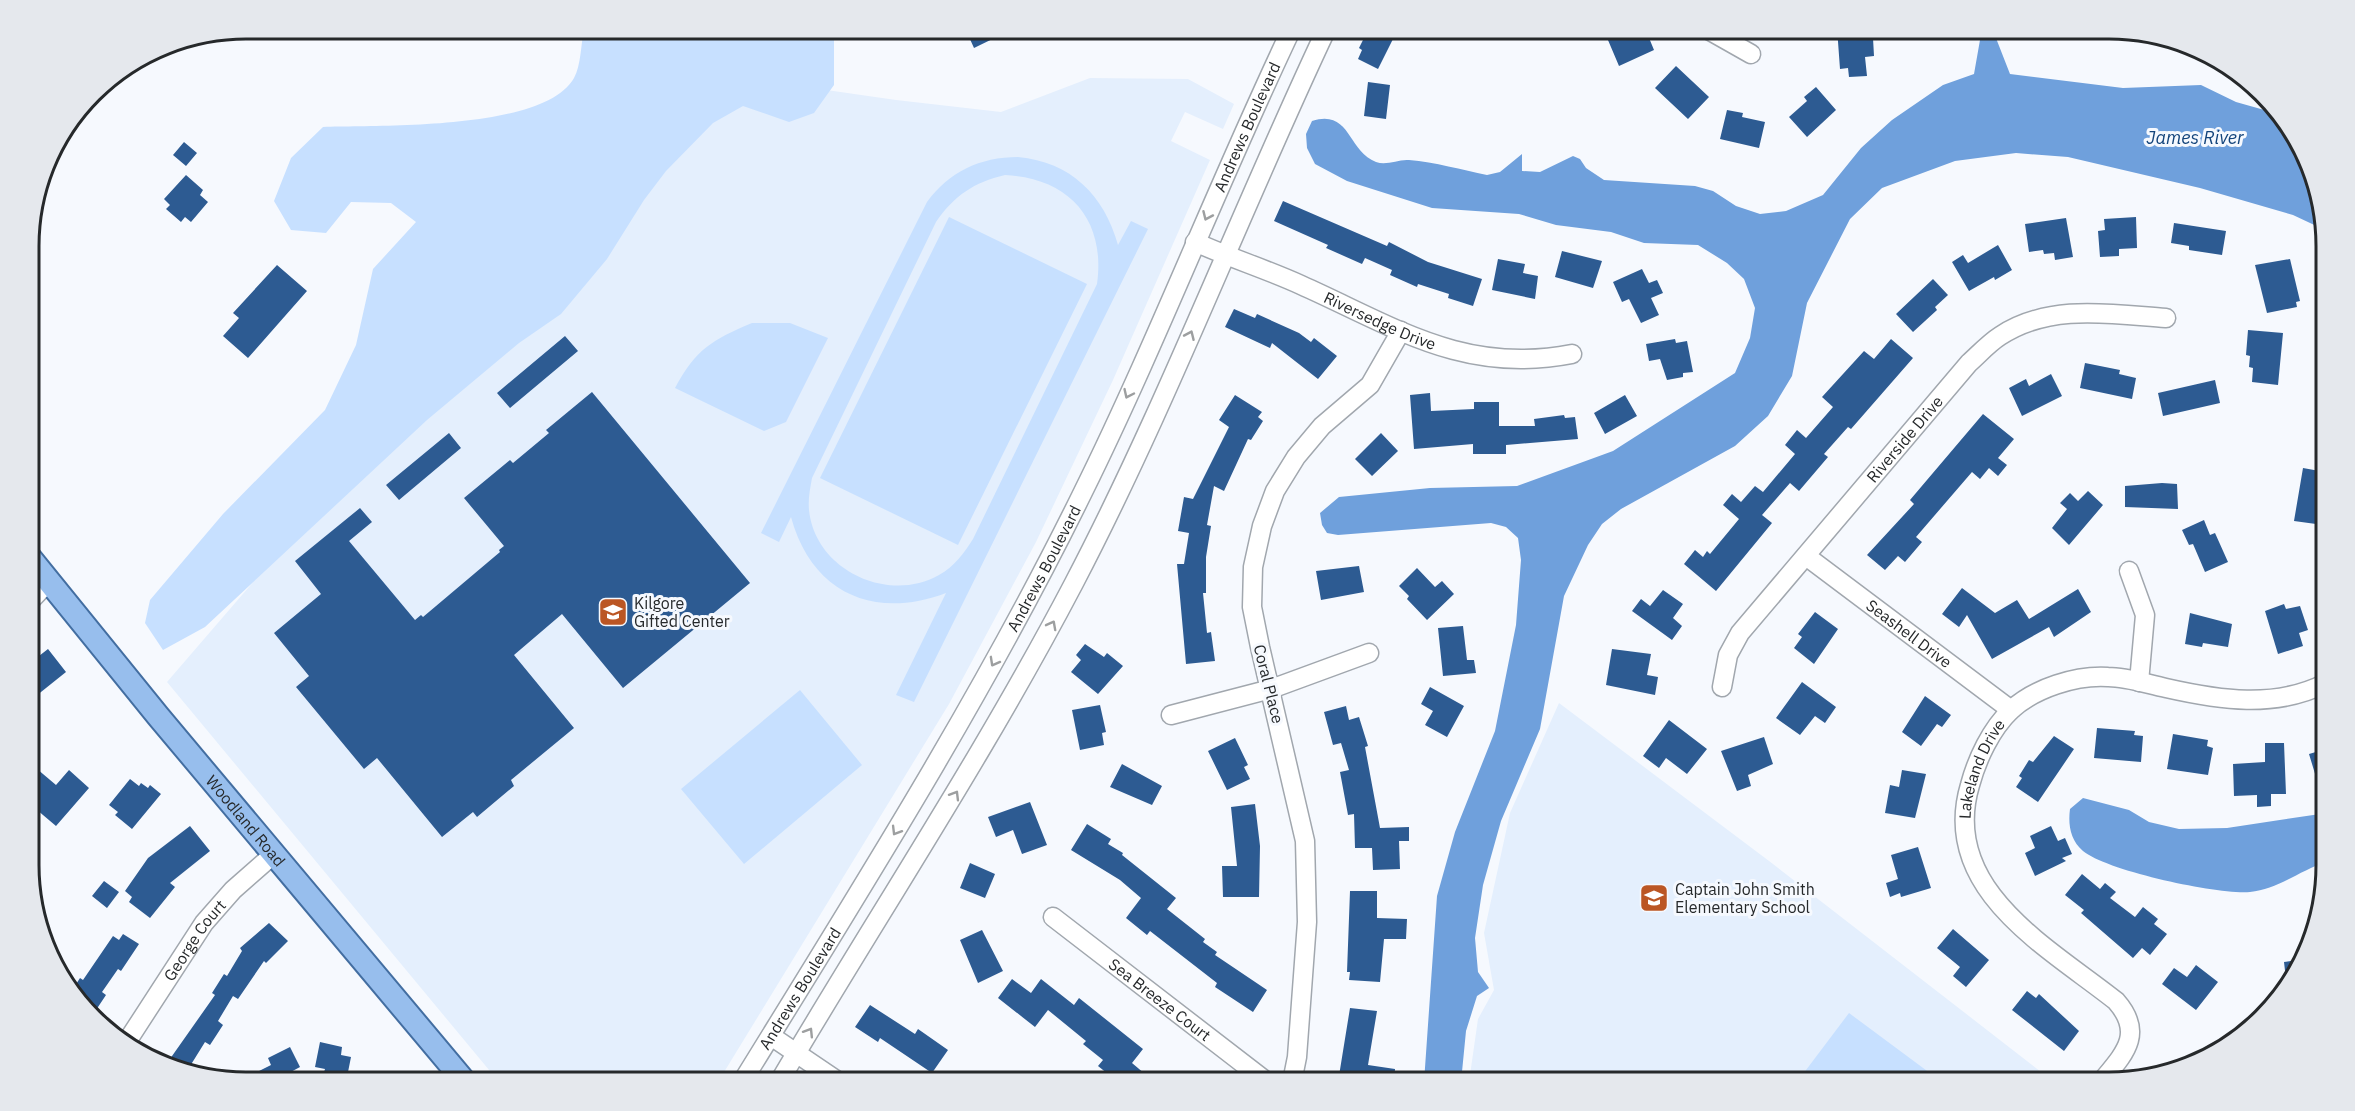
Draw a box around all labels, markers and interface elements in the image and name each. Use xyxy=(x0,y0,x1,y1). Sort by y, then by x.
street label: Andrews Boulevard xyxy=(1209,59,1285,195)
water label: James River xyxy=(2147,126,2244,149)
one-way arrow xyxy=(1202,209,1214,220)
street label: Riversedge Drive xyxy=(1321,287,1439,354)
one-way arrow xyxy=(1183,331,1195,342)
one-way arrow xyxy=(1124,388,1136,399)
street label: Riverside Drive xyxy=(1862,391,1947,486)
street label: Andrews Boulevard xyxy=(1003,502,1085,635)
place label: Kilgore Gifted Center xyxy=(634,593,730,631)
street label: Seashell Drive xyxy=(1862,595,1956,672)
school or university icon: Kilgore Gifted Center xyxy=(597,596,629,628)
one-way arrow xyxy=(1045,621,1056,631)
street label: Coral Place xyxy=(1250,642,1289,726)
one-way arrow xyxy=(990,656,1001,666)
street label: Lakeland Drive xyxy=(1955,715,2009,819)
street label: Woodland Road xyxy=(202,771,290,870)
one-way arrow xyxy=(948,791,960,801)
one-way arrow xyxy=(891,825,903,835)
place label: Captain John Smith Elementary School xyxy=(1675,879,1815,917)
school or university icon: Captain John Smith Elementary School xyxy=(1638,882,1670,914)
street label: George Court xyxy=(159,895,230,985)
street label: Andrews Boulevard xyxy=(755,924,845,1053)
street label: Sea Breeze Court xyxy=(1105,954,1215,1045)
one-way arrow xyxy=(802,1028,814,1038)

